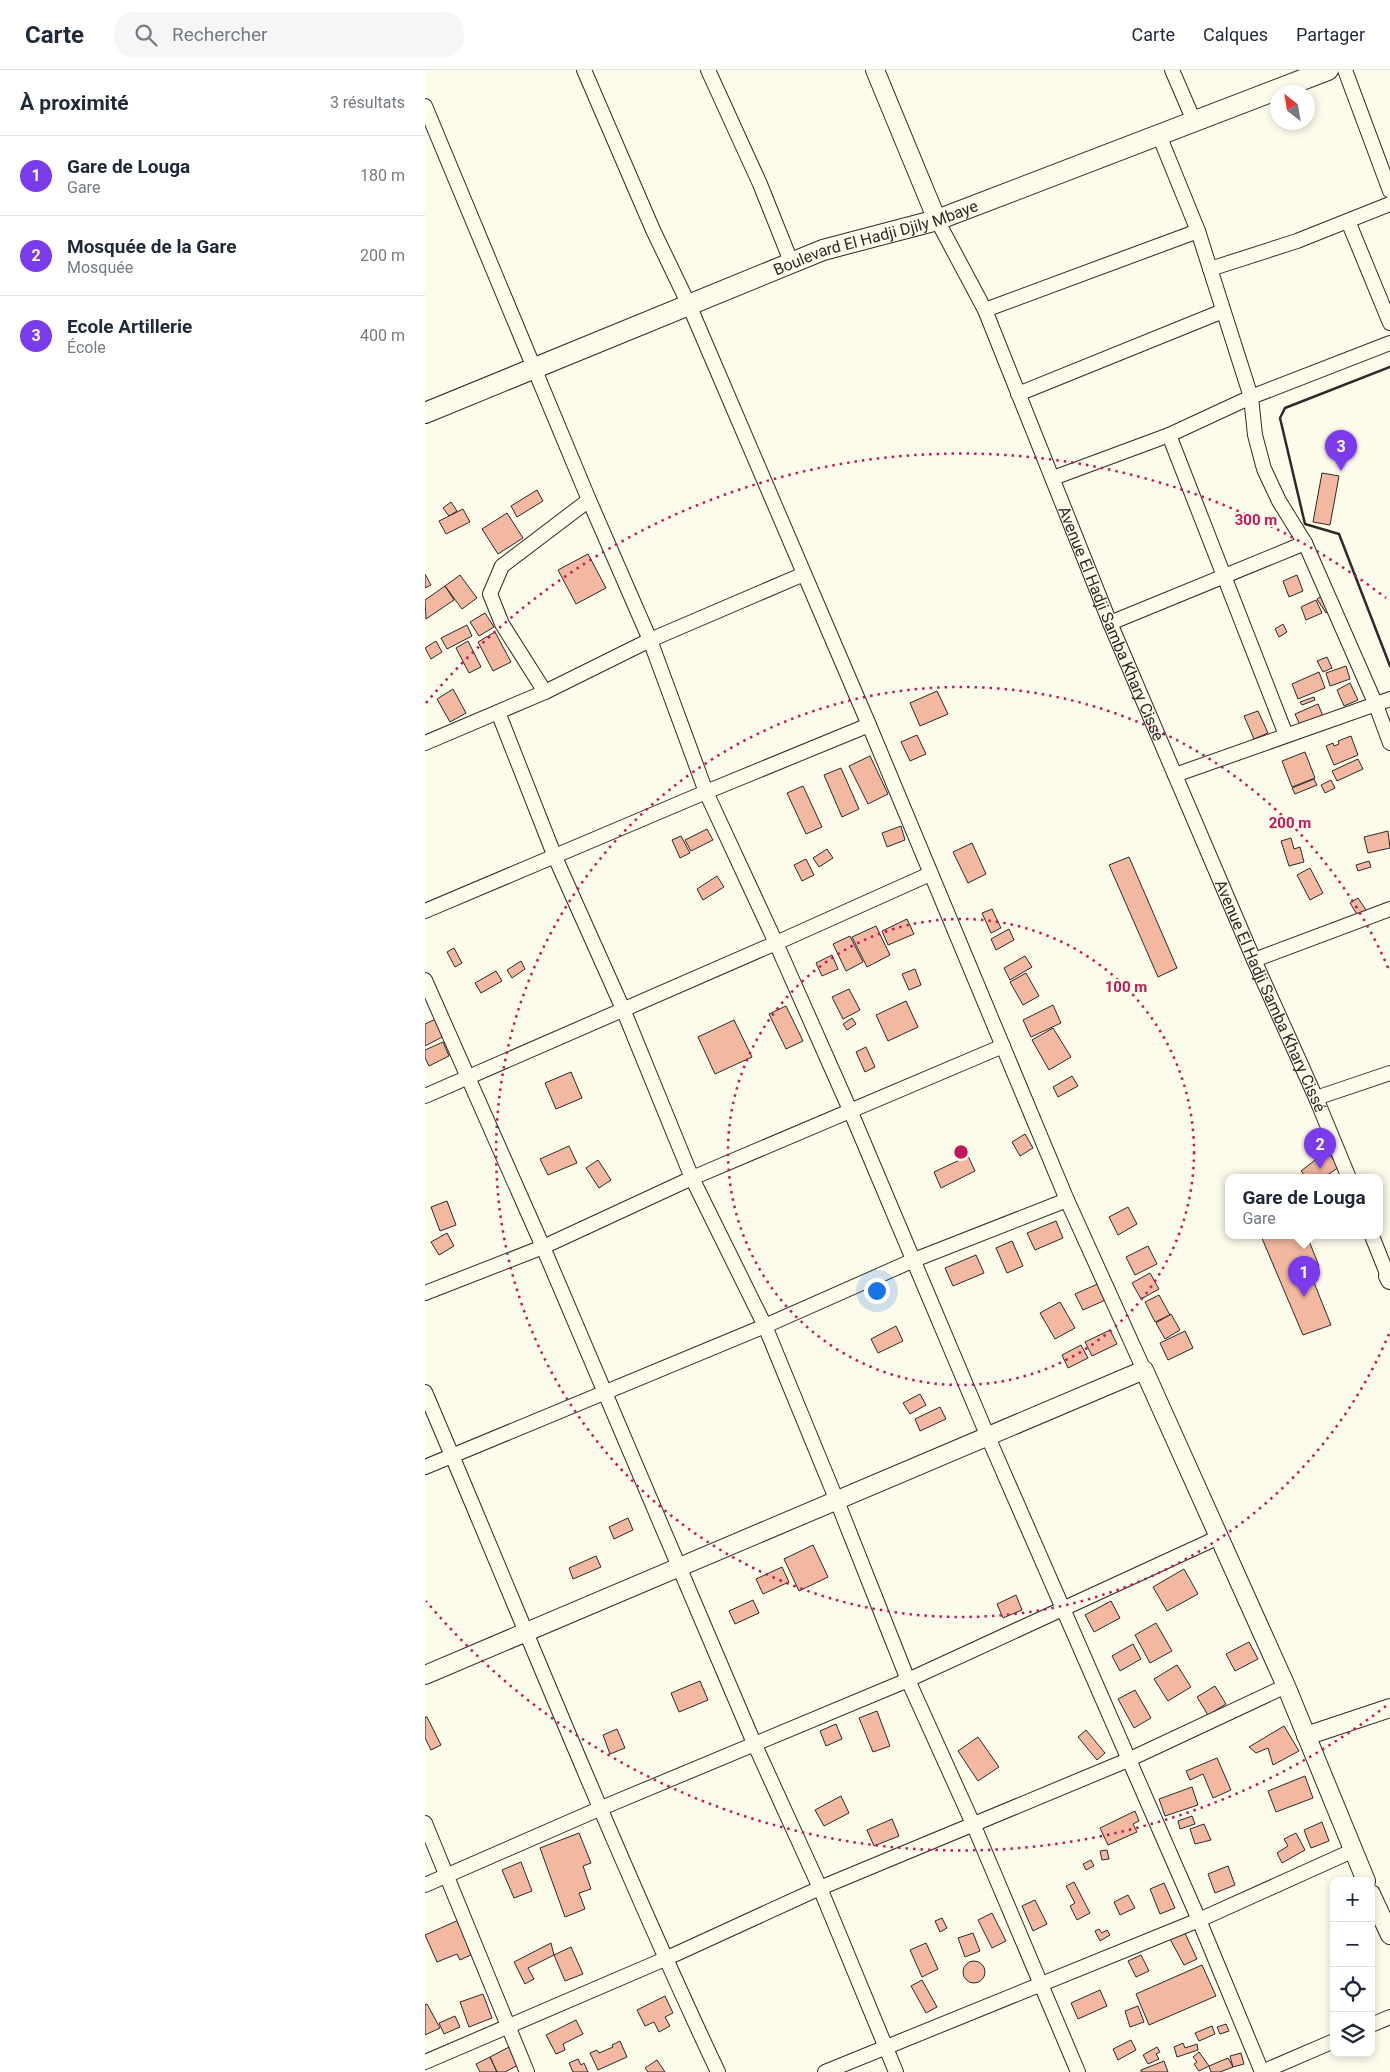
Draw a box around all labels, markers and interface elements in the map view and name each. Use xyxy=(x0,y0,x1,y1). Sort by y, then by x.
search box xyxy=(114,12,464,57)
text: Carte xyxy=(25,21,84,49)
icon: search xyxy=(132,21,160,49)
text: Rechercher xyxy=(172,23,267,46)
text: Carte xyxy=(1132,24,1175,45)
text: Calques xyxy=(1203,24,1268,45)
text: Partager xyxy=(1296,24,1365,45)
north arrow xyxy=(1270,85,1315,130)
text: À proximité xyxy=(20,91,129,115)
text: 3 résultats xyxy=(330,93,405,112)
text: Gare de Louga xyxy=(67,155,190,178)
text: 1 xyxy=(31,166,41,185)
text: 180 m xyxy=(360,166,405,185)
text: Gare xyxy=(67,178,100,197)
street label: Boulevard El Hadji Djily Mbaye xyxy=(770,196,980,279)
text: Mosquée de la Gare xyxy=(67,235,236,258)
text: 2 xyxy=(31,246,41,265)
text: 200 m xyxy=(360,246,405,265)
text: Mosquée xyxy=(67,258,133,277)
text: Ecole Artillerie xyxy=(67,315,192,338)
text: 3 xyxy=(31,326,41,345)
text: 400 m xyxy=(360,326,405,345)
text: École xyxy=(67,338,106,357)
pin: 3 xyxy=(1325,430,1357,471)
street label: Avenue El Hadji Samba Khary Cissé xyxy=(1055,503,1169,743)
text: 300 m xyxy=(1235,511,1277,529)
text: 200 m xyxy=(1269,814,1311,832)
street label: Avenue El Hadji Samba Khary Cissé xyxy=(1211,877,1330,1115)
text: 100 m xyxy=(1105,978,1147,996)
pin: 2 xyxy=(1304,1128,1336,1169)
centre of rings xyxy=(952,1143,970,1161)
popup xyxy=(1225,1174,1383,1239)
text: Gare de Louga xyxy=(1242,1186,1366,1209)
text: Gare xyxy=(1242,1209,1276,1228)
pin: 1 xyxy=(1288,1256,1320,1297)
your location xyxy=(864,1278,890,1304)
map controls xyxy=(1330,1877,1375,2057)
button: + xyxy=(1330,1877,1375,1922)
button: − xyxy=(1330,1922,1375,1967)
button: locate xyxy=(1330,1967,1375,2012)
button: layers xyxy=(1330,2012,1375,2057)

